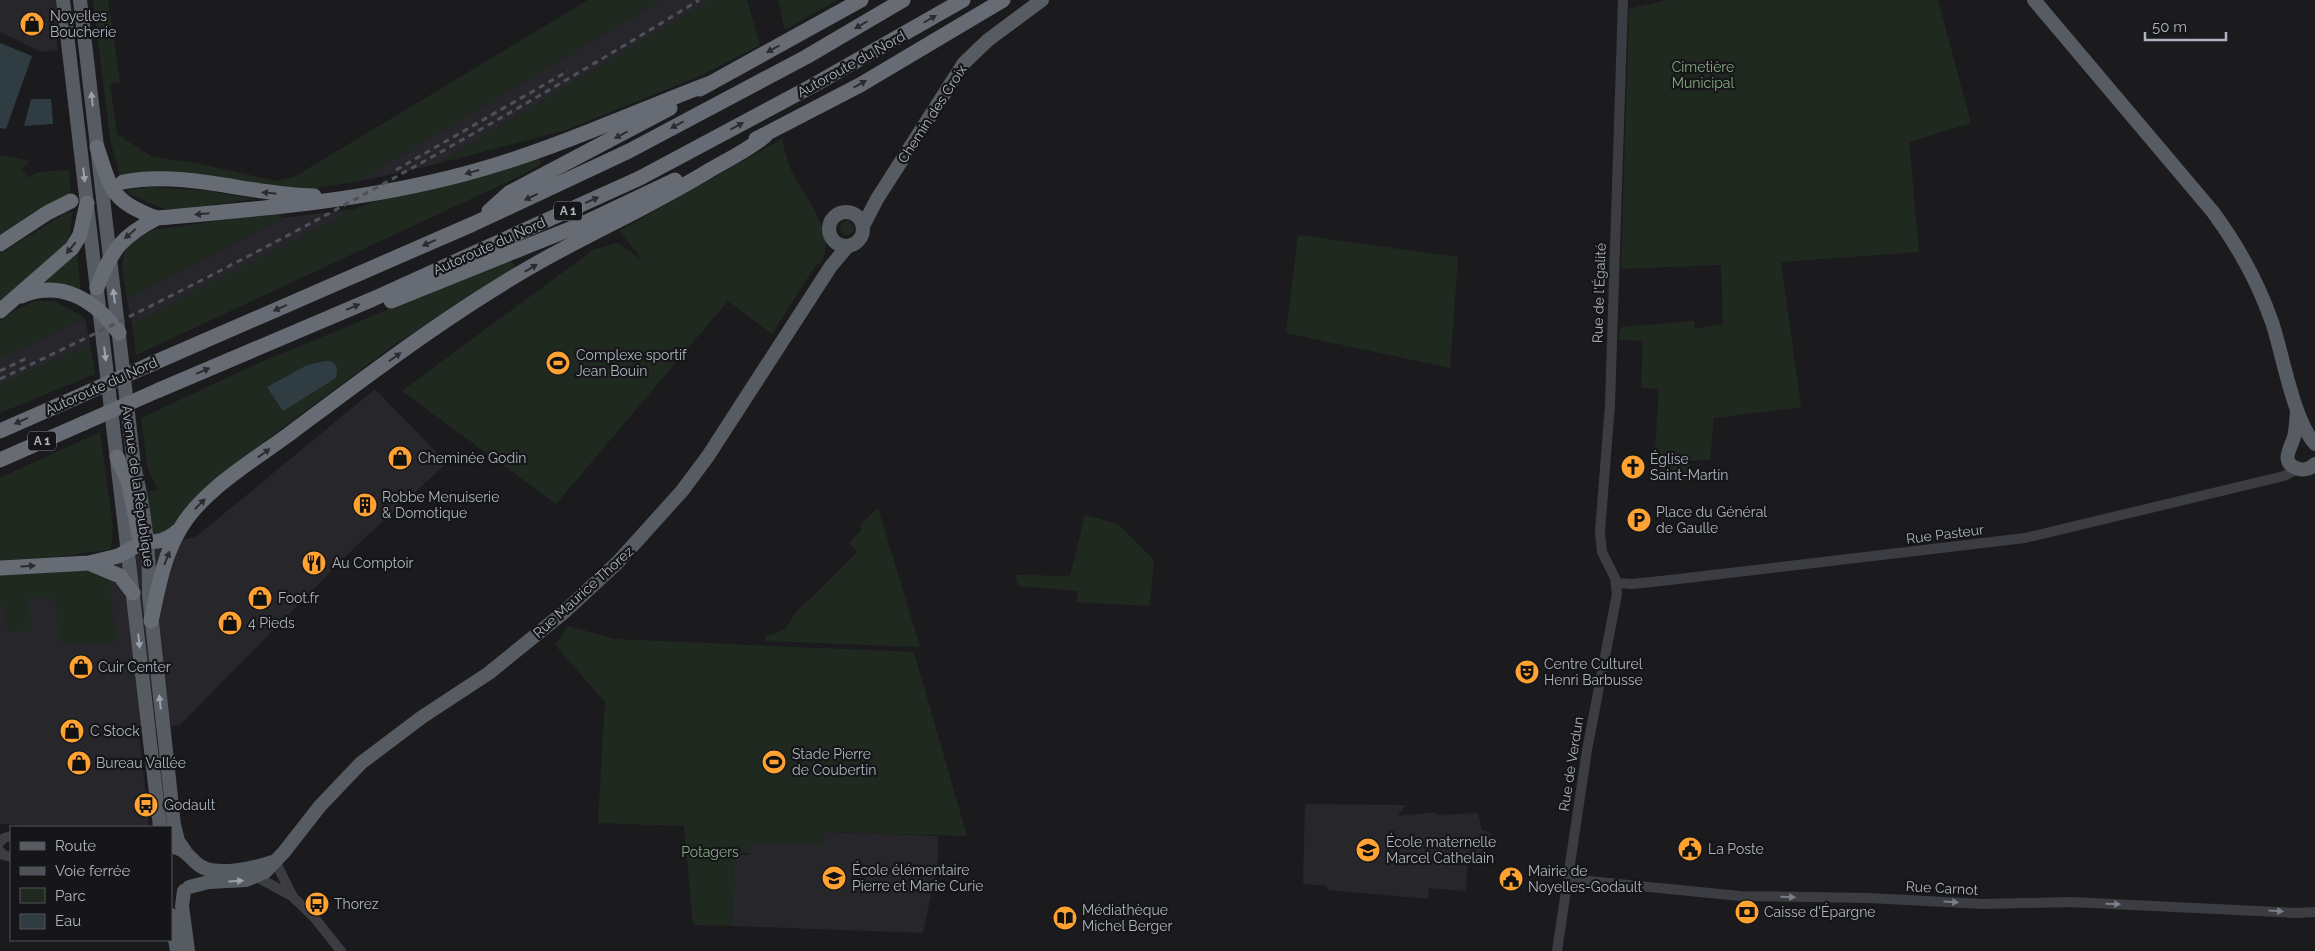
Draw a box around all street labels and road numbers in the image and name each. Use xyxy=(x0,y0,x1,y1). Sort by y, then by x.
street label: Autoroute du Nord xyxy=(794,28,908,100)
street label: Chemin des Croix xyxy=(894,62,970,166)
road number: A 1 xyxy=(554,202,582,220)
street label: Autoroute du Nord xyxy=(430,214,548,278)
street label: Rue de l'Égalité xyxy=(1588,243,1609,343)
street label: Autoroute du Nord xyxy=(42,354,160,418)
street label: Avenue de la République xyxy=(119,404,157,568)
road number: A 1 xyxy=(28,432,56,451)
street label: Rue Pasteur xyxy=(1905,521,1985,547)
street label: Rue Maurice Thorez xyxy=(530,543,636,641)
street label: Rue de Verdun xyxy=(1556,715,1586,813)
street label: Rue Carnot xyxy=(1905,878,1979,898)

